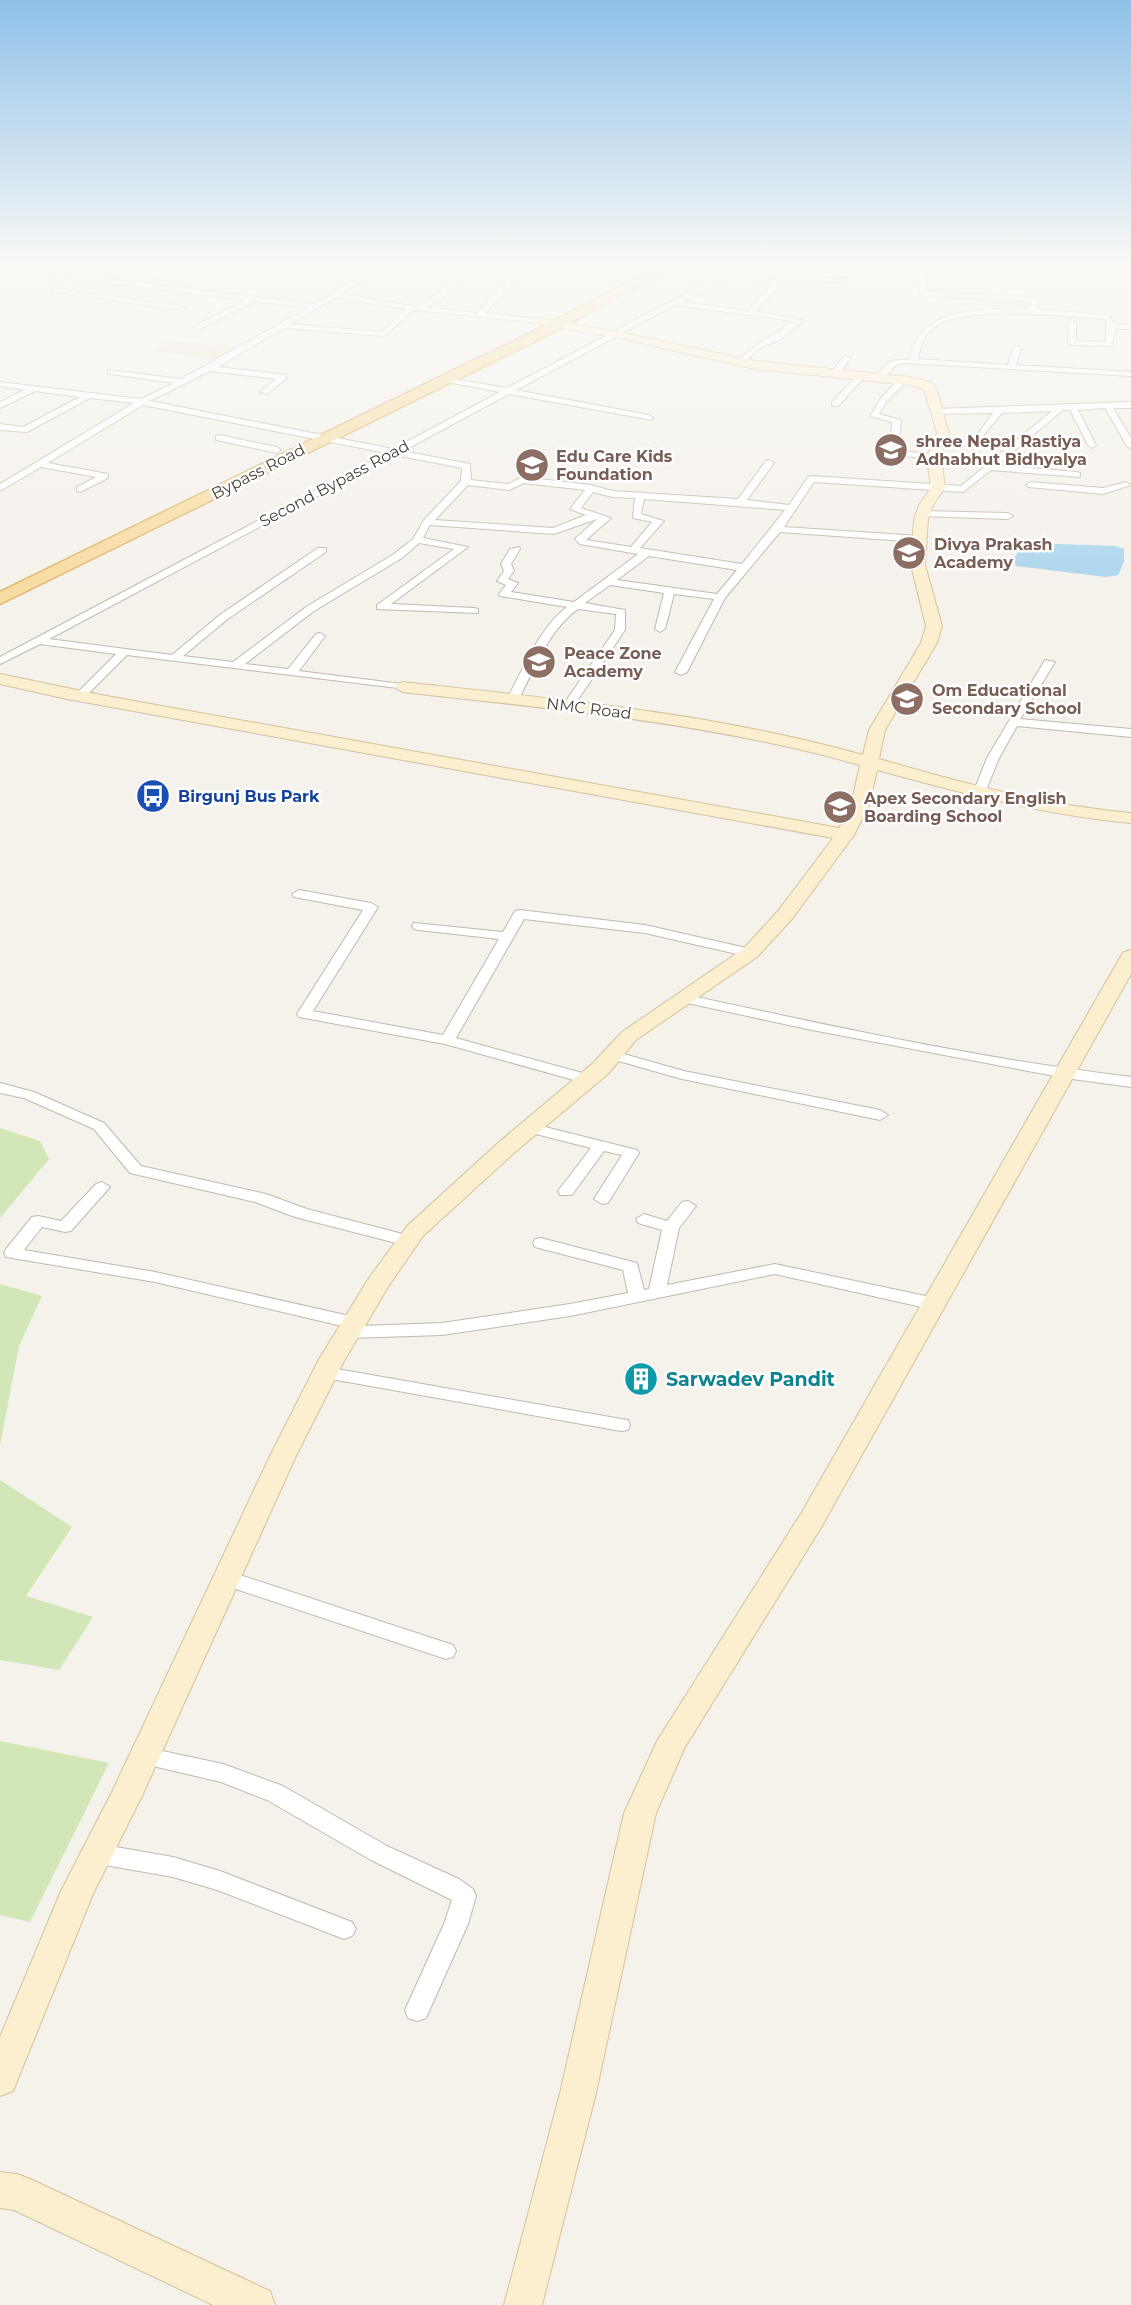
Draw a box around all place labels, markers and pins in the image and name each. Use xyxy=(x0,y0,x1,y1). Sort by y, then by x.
school or university icon: shree Nepal Rastiya Adhabhut Bidhyalya xyxy=(872,431,910,469)
place label: shree Nepal Rastiya Adhabhut Bidhyalya xyxy=(915,432,1087,469)
school or university icon: Edu Care Kids Foundation xyxy=(513,446,551,484)
place label: Edu Care Kids Foundation xyxy=(556,447,673,484)
school or university icon: Divya Prakash Academy xyxy=(890,534,928,572)
place label: Divya Prakash Academy xyxy=(933,535,1052,572)
school or university icon: Peace Zone Academy xyxy=(520,643,558,681)
place label: Peace Zone Academy xyxy=(563,644,662,681)
school or university icon: Om Educational Secondary School xyxy=(888,680,926,718)
place label: Om Educational Secondary School xyxy=(932,681,1082,718)
bus stop icon: Birgunj Bus Park xyxy=(134,777,172,815)
place label: Birgunj Bus Park xyxy=(178,787,320,806)
school or university icon: Apex Secondary English Boarding School xyxy=(821,788,859,826)
place label: Apex Secondary English Boarding School xyxy=(863,789,1067,826)
building icon: Sarwadev Pandit xyxy=(622,1360,660,1398)
place label: Sarwadev Pandit xyxy=(666,1368,835,1391)

